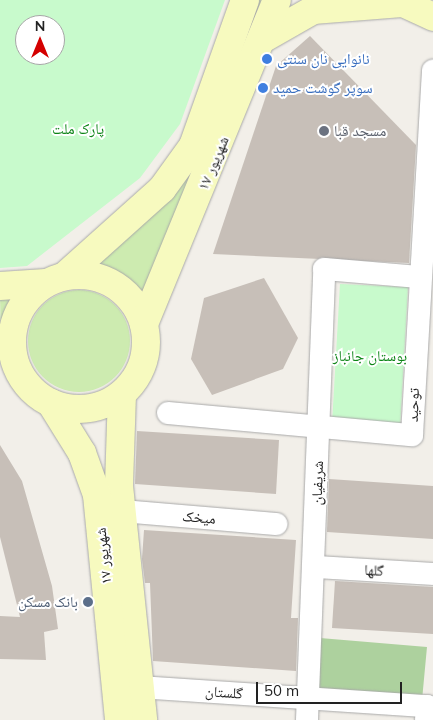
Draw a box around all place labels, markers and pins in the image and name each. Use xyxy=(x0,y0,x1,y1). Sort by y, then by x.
place label: نانوایی نان سنتی xyxy=(277,50,370,68)
marker: نانوایی نان سنتی xyxy=(261,53,273,65)
place label: سوپر گوشت حمید xyxy=(273,79,373,97)
marker: سوپر گوشت حمید xyxy=(257,82,269,94)
place label: مسجد قبا xyxy=(334,122,386,140)
marker: مسجد قبا xyxy=(318,125,330,137)
place label: بانک مسکن xyxy=(18,593,78,611)
marker: بانک مسکن xyxy=(82,596,94,608)

